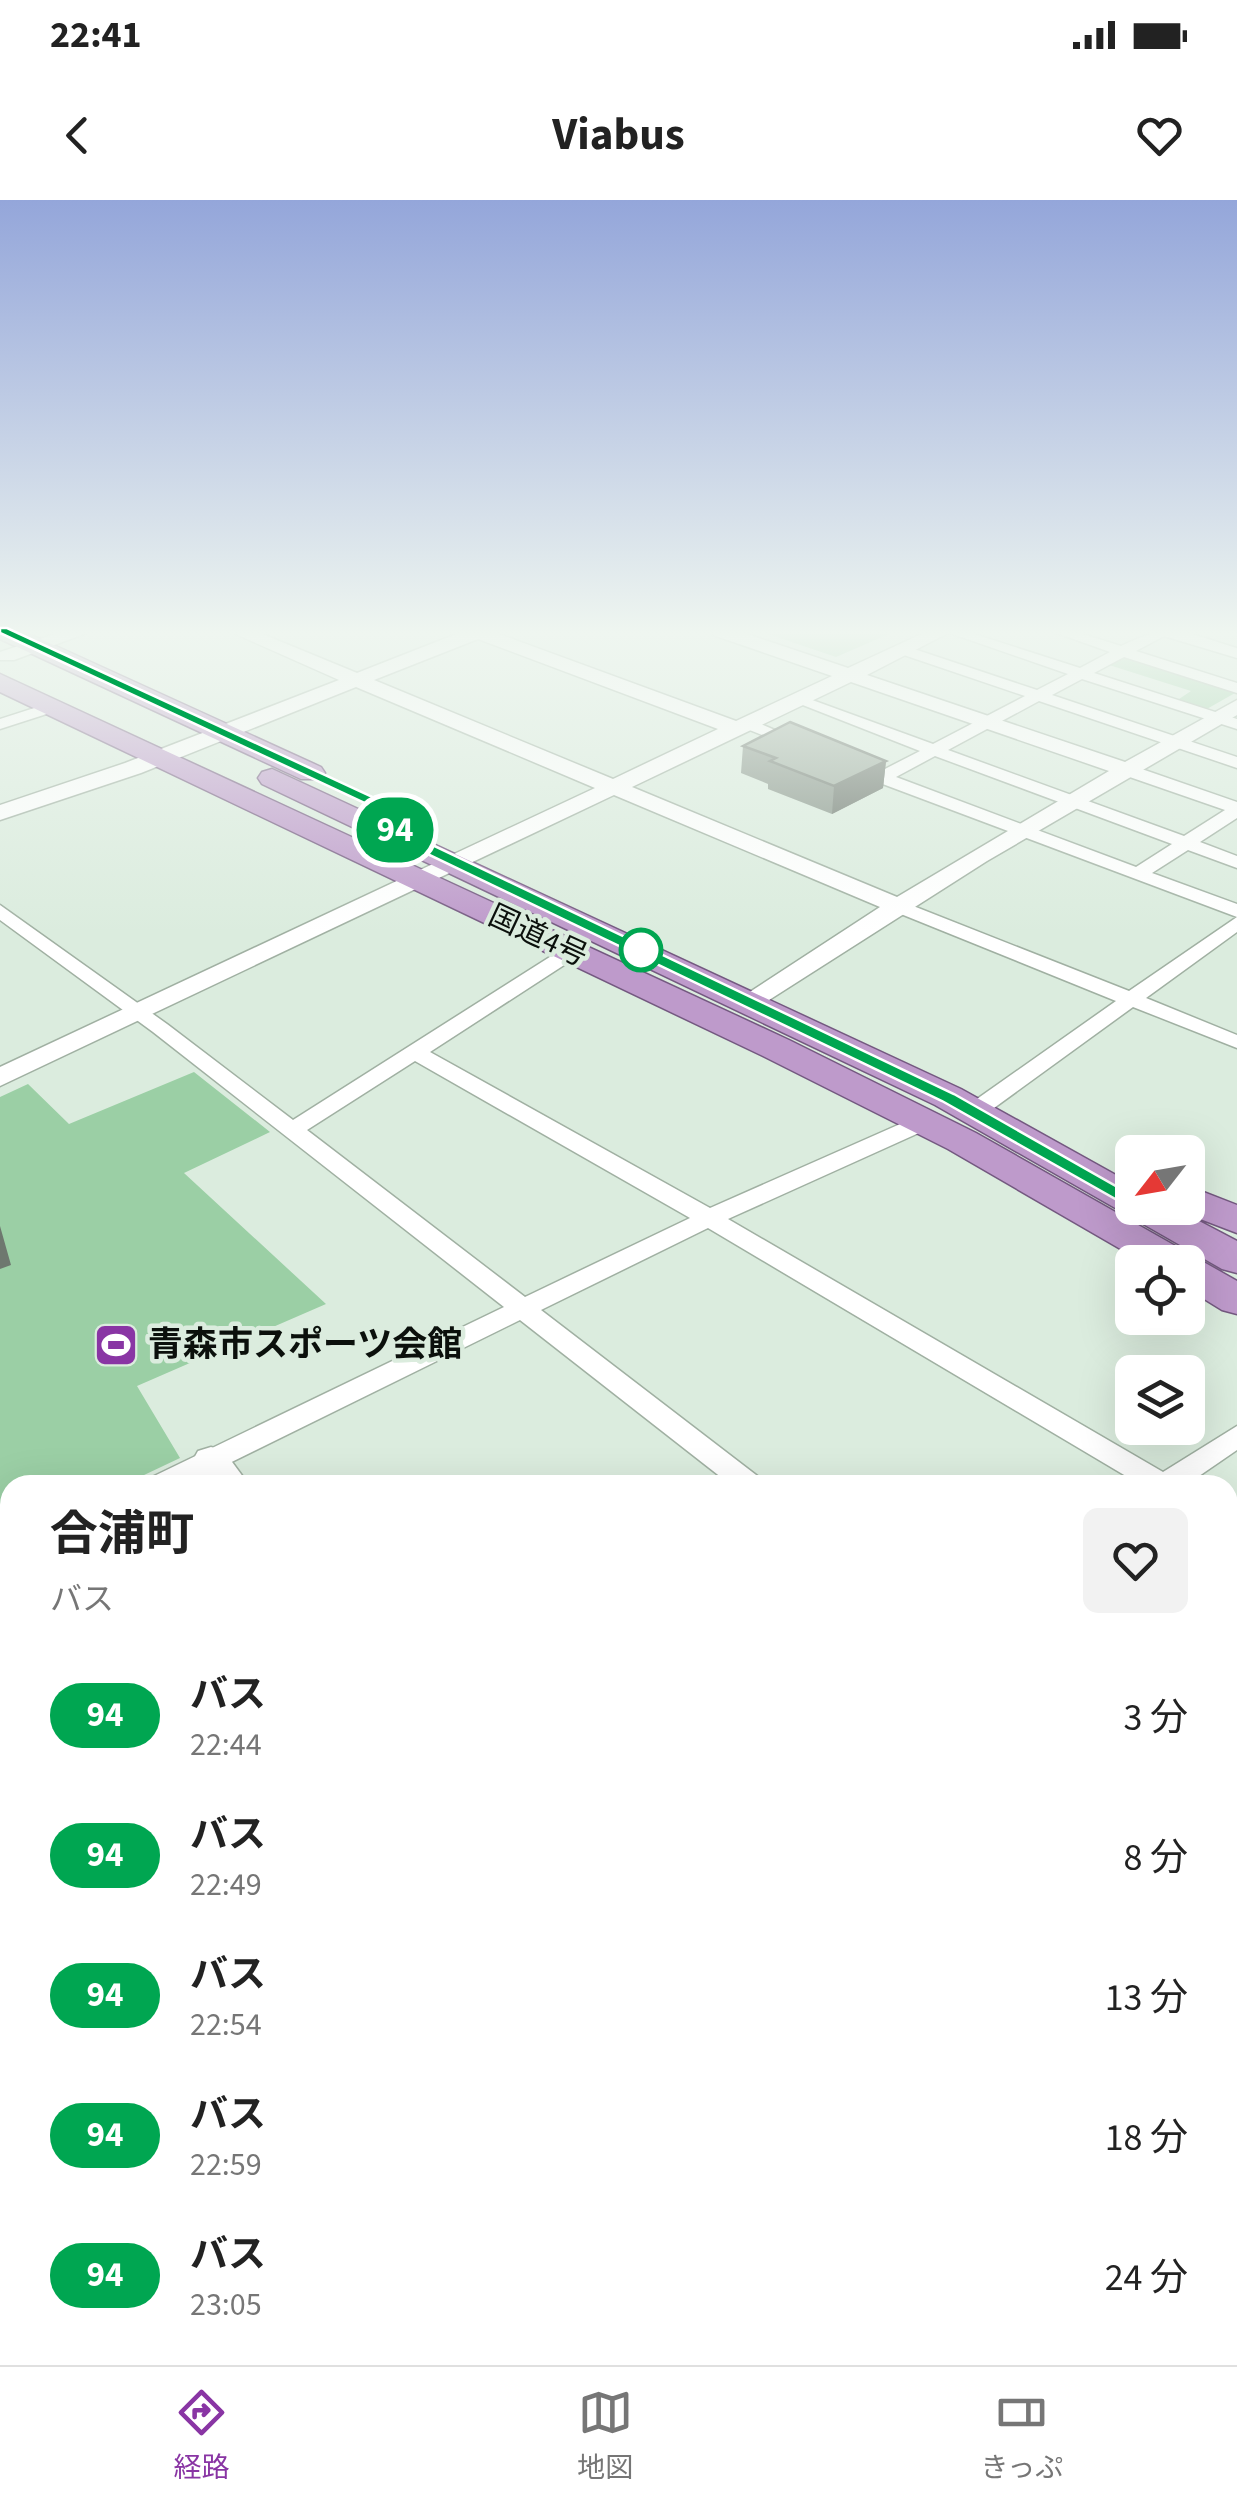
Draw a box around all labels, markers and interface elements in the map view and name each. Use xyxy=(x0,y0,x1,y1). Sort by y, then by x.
text: 22:41 xyxy=(50,8,142,62)
text: Viabus xyxy=(552,103,685,167)
icon: back xyxy=(50,108,105,163)
icon: heart xyxy=(1132,108,1187,163)
line badge: 94 xyxy=(350,798,440,862)
text: 94 xyxy=(377,805,413,855)
street label: 国道4号 xyxy=(481,894,595,978)
unlabelled marker xyxy=(620,929,662,971)
north arrow xyxy=(1115,1135,1205,1225)
map controls xyxy=(1115,1135,1205,1445)
button: locate xyxy=(1115,1245,1205,1335)
place label: 青森市スポーツ会館 xyxy=(148,1320,462,1370)
sports icon: 青森市スポーツ会館 xyxy=(93,1322,139,1368)
button: layers xyxy=(1115,1355,1205,1445)
text: 合浦町 xyxy=(50,1501,194,1569)
button: heart xyxy=(1083,1508,1188,1613)
text: バス xyxy=(50,1577,114,1623)
text: バス xyxy=(190,1668,266,1722)
text: 94 xyxy=(87,1690,123,1740)
text: 3 分 xyxy=(1124,1691,1188,1745)
text: 22:44 xyxy=(190,1722,262,1768)
text: バス xyxy=(190,1808,266,1862)
text: 94 xyxy=(87,1830,123,1880)
text: 8 分 xyxy=(1124,1831,1188,1885)
text: 22:49 xyxy=(190,1862,262,1908)
text: バス xyxy=(190,1948,266,2002)
text: 94 xyxy=(87,1970,123,2020)
text: 13 分 xyxy=(1105,1971,1188,2025)
text: 22:54 xyxy=(190,2002,262,2048)
text: バス xyxy=(190,2088,266,2142)
text: 94 xyxy=(87,2110,123,2160)
text: 18 分 xyxy=(1105,2111,1188,2165)
text: 22:59 xyxy=(190,2142,262,2188)
text: バス xyxy=(190,2228,266,2282)
text: 94 xyxy=(87,2250,123,2300)
text: 24 分 xyxy=(1105,2251,1188,2305)
text: 23:05 xyxy=(190,2282,262,2328)
tab: 経路 xyxy=(174,2385,230,2488)
tab: 地図 xyxy=(577,2385,633,2488)
tab: きっぷ xyxy=(980,2385,1063,2488)

